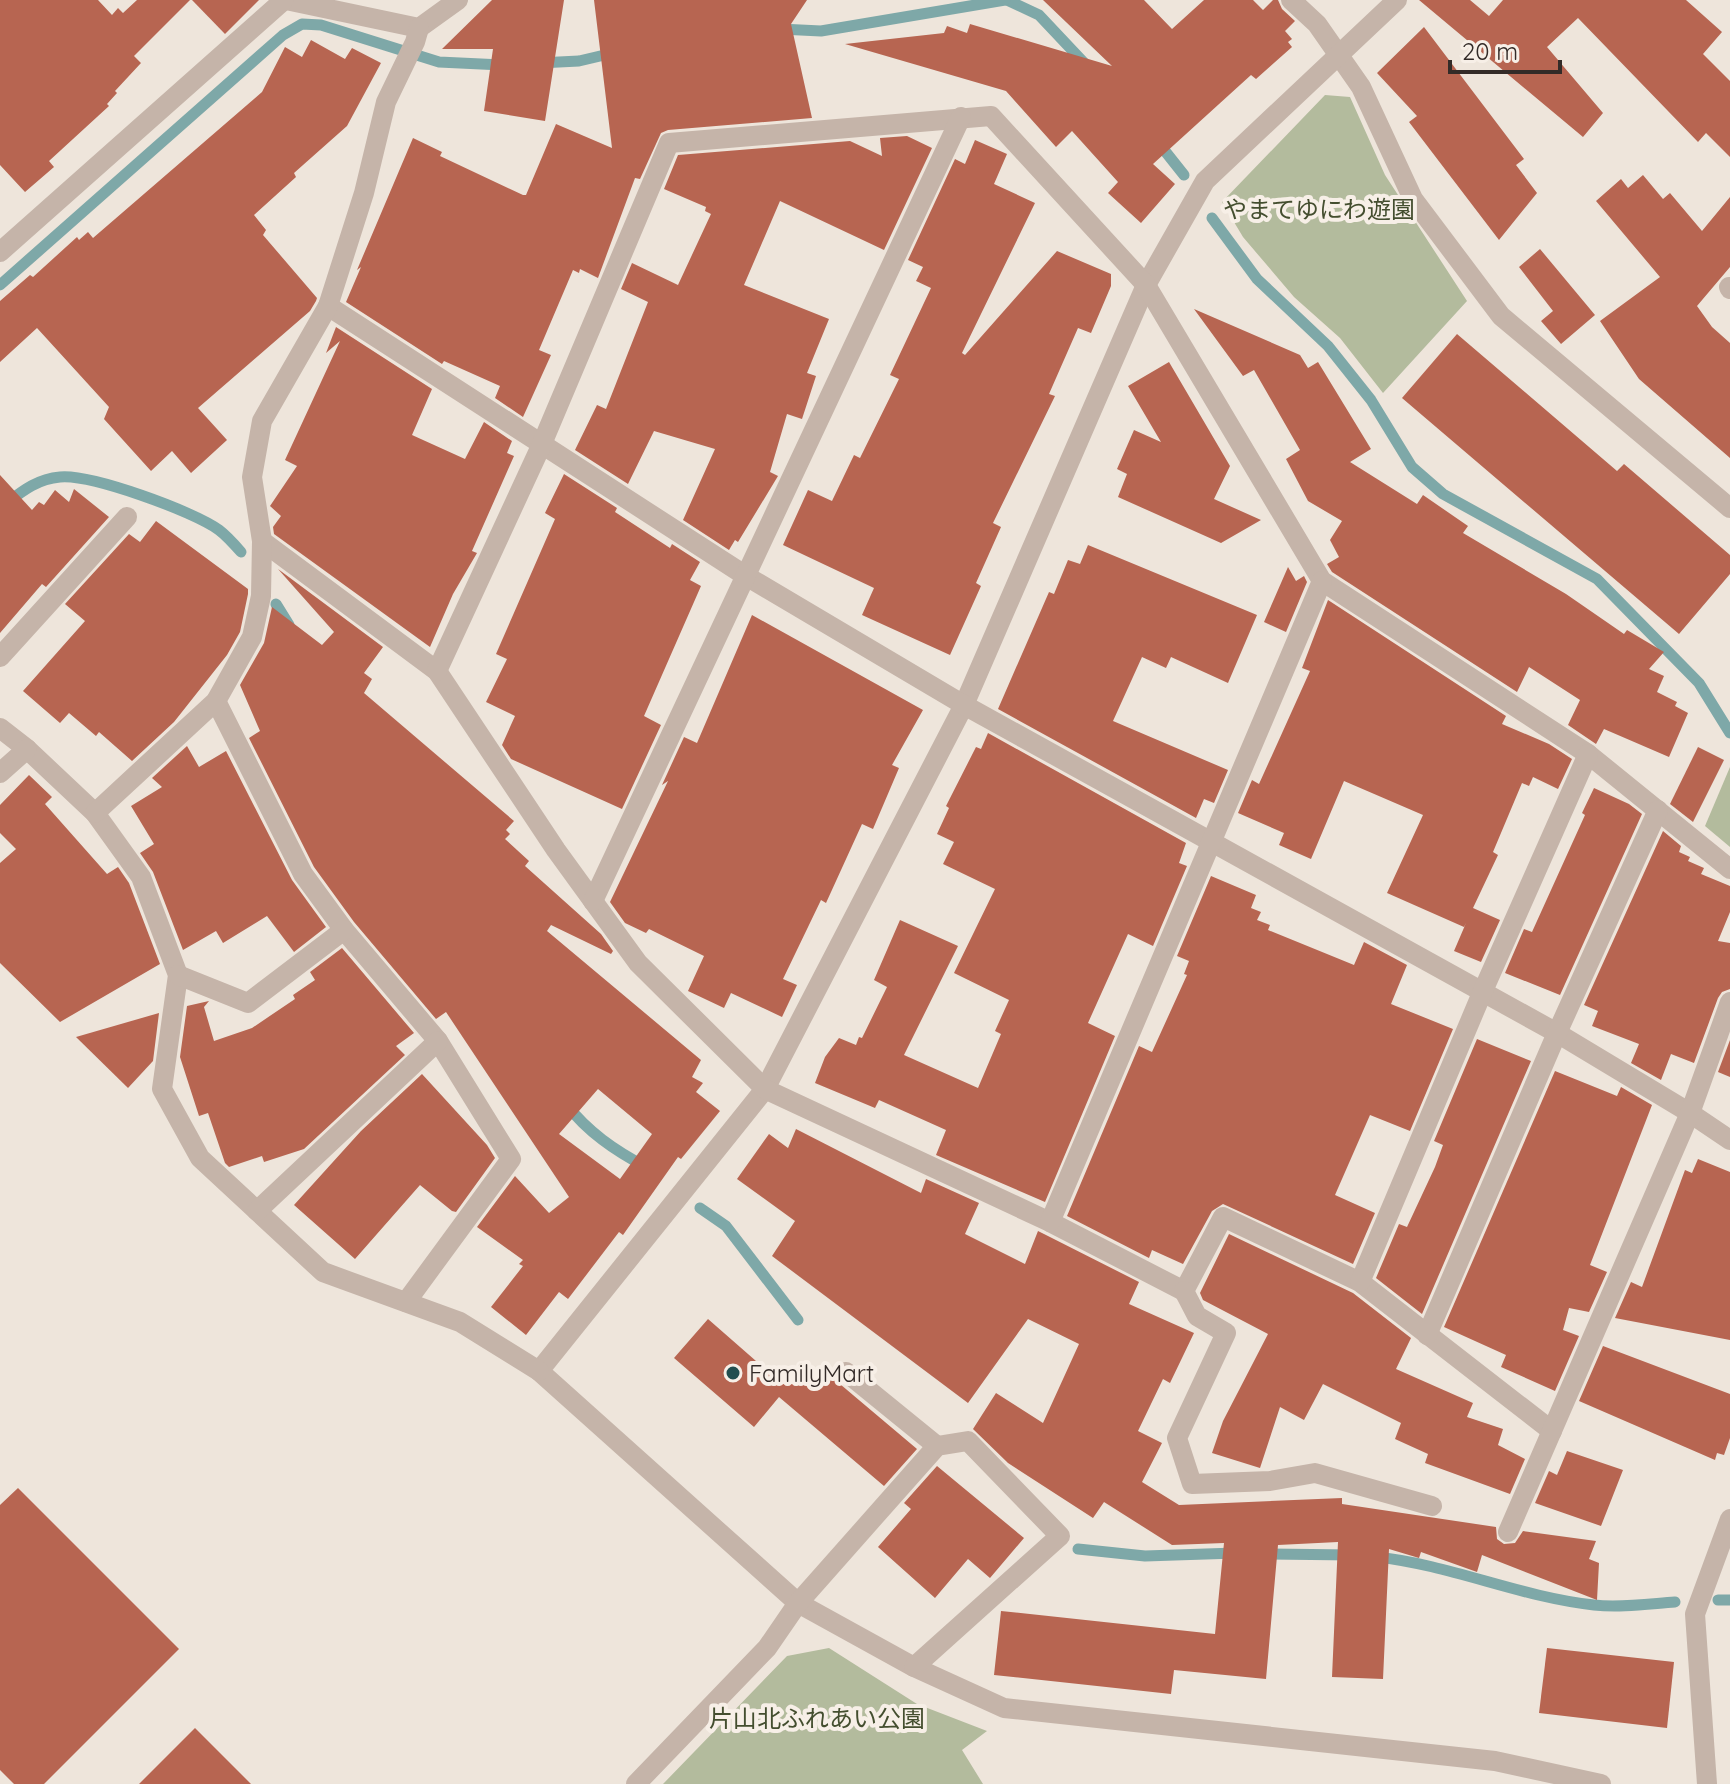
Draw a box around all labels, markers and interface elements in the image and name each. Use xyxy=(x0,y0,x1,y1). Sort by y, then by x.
scale bar xyxy=(1450,24,1560,74)
text: 20 m xyxy=(1462,36,1518,66)
park label: やまてゆにわ遊園 xyxy=(1223,194,1415,224)
place label: FamilyMart xyxy=(749,1358,874,1388)
marker: FamilyMart xyxy=(724,1364,742,1382)
park label: 片山北ふれあい公園 xyxy=(709,1703,925,1733)

